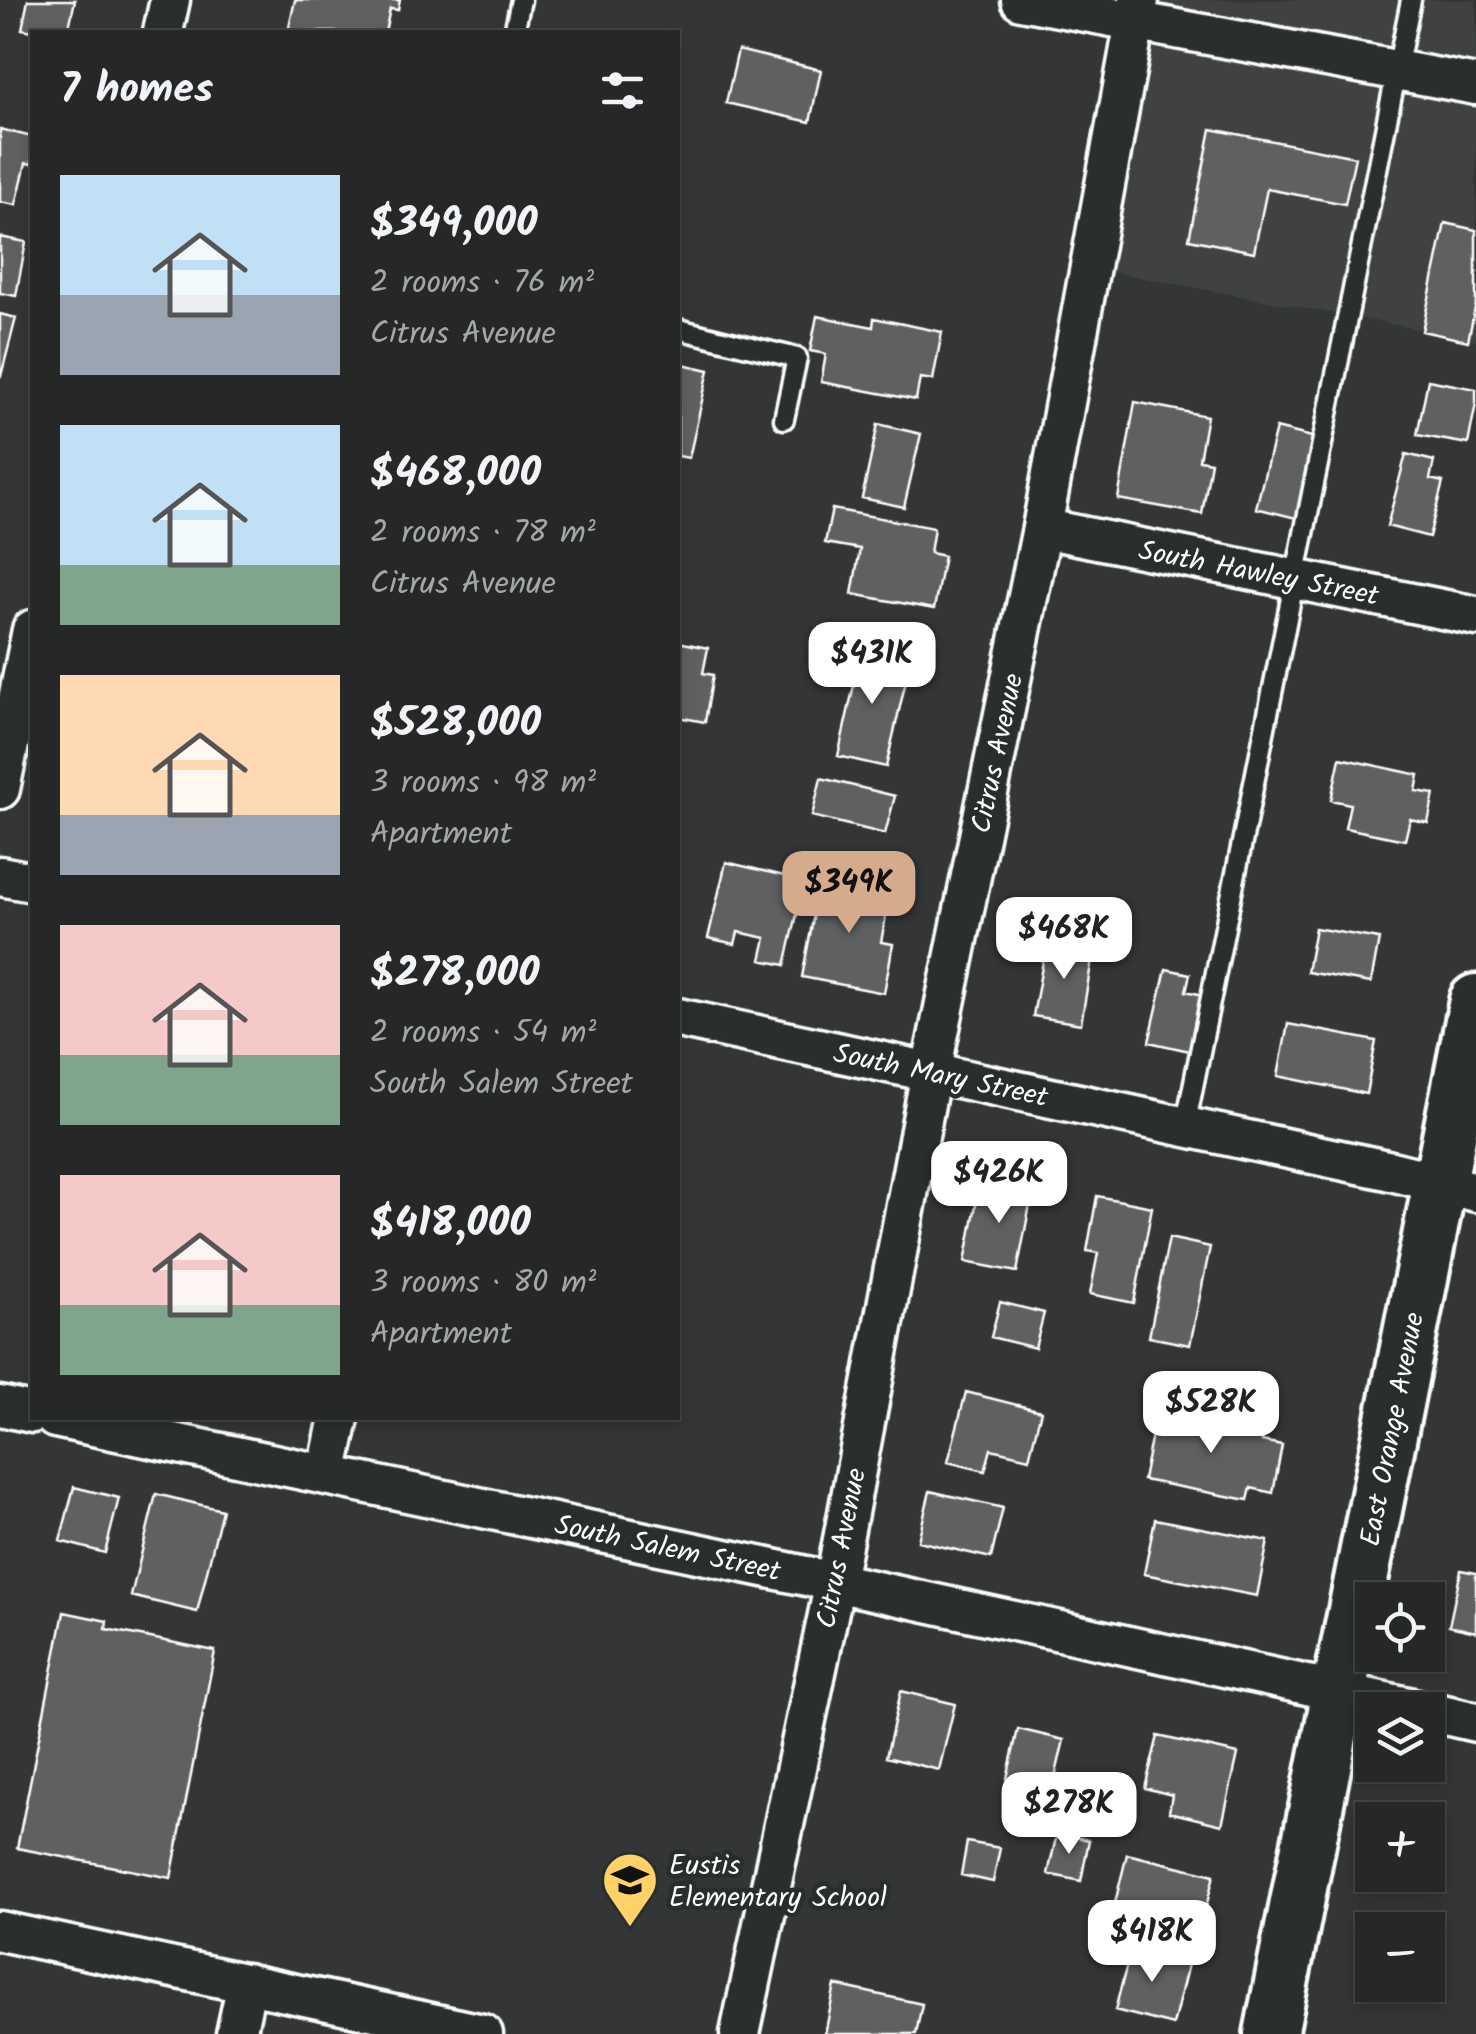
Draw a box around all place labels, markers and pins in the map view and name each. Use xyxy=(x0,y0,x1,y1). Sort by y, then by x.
pin: $431K xyxy=(802,622,942,707)
pin: $349K xyxy=(779,851,919,936)
pin: $468K xyxy=(994,897,1134,982)
pin: $426K xyxy=(929,1141,1069,1226)
pin: $528K xyxy=(1141,1371,1281,1456)
pin: $278K xyxy=(999,1772,1139,1857)
place label: Eustis Elementary School xyxy=(669,1844,887,1921)
school or university icon: Eustis Elementary School xyxy=(600,1850,660,1929)
pin: $418K xyxy=(1082,1900,1222,1985)

